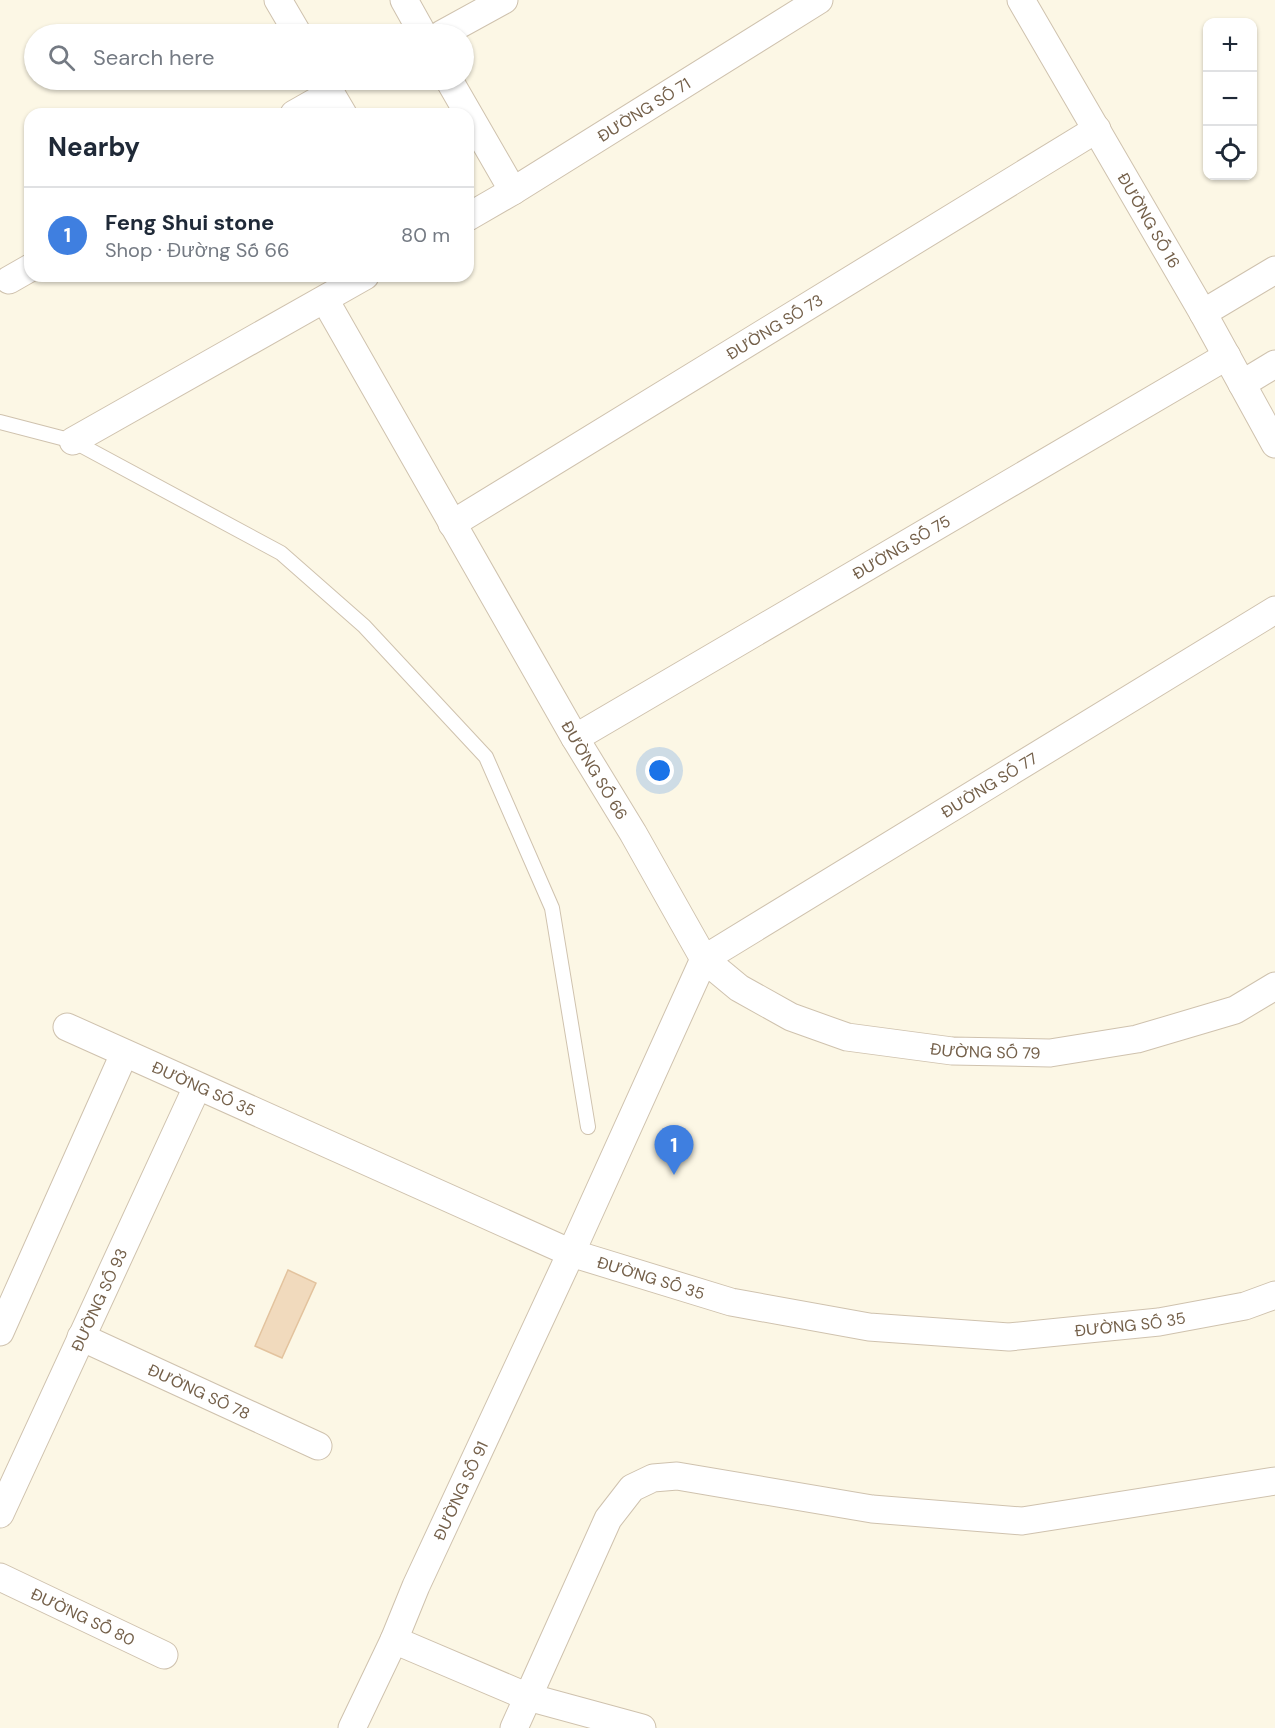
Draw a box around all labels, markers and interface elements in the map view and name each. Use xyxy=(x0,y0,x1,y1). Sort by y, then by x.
map controls xyxy=(1203,18,1257,180)
button: + xyxy=(1203,18,1257,72)
search box xyxy=(24,24,474,90)
icon: search xyxy=(45,41,78,74)
text: Search here xyxy=(93,43,214,72)
button: − xyxy=(1203,72,1257,126)
street label: ĐƯỜNG SỐ 71 xyxy=(593,73,694,146)
button: locate xyxy=(1203,126,1257,180)
text: Nearby xyxy=(48,130,140,164)
street label: ĐƯỜNG SỐ 16 xyxy=(1113,169,1185,272)
text: Feng Shui stone xyxy=(105,208,274,237)
text: 1 xyxy=(64,222,71,248)
text: 80 m xyxy=(401,222,450,248)
text: Shop · Đường Số 66 xyxy=(105,237,290,263)
street label: ĐƯỜNG SỐ 73 xyxy=(722,289,827,364)
street label: ĐƯỜNG SỐ 75 xyxy=(848,510,954,584)
street label: ĐƯỜNG SỐ 66 xyxy=(557,717,633,824)
street label: ĐƯỜNG SỐ 77 xyxy=(937,747,1041,822)
your location xyxy=(645,756,674,785)
street label: ĐƯỜNG SỐ 79 xyxy=(929,1038,1041,1063)
street label: ĐƯỜNG SỐ 35 xyxy=(149,1056,259,1121)
pin: 1 xyxy=(654,1126,694,1175)
street label: ĐƯỜNG SỐ 93 xyxy=(66,1245,132,1355)
street label: ĐƯỜNG SỐ 35 xyxy=(595,1251,707,1304)
street label: ĐƯỜNG SỐ 35 xyxy=(1074,1307,1187,1341)
street label: ĐƯỜNG SỐ 78 xyxy=(145,1359,254,1424)
street label: ĐƯỜNG SỐ 91 xyxy=(428,1438,492,1544)
street label: ĐƯỜNG SỐ 80 xyxy=(28,1583,139,1650)

